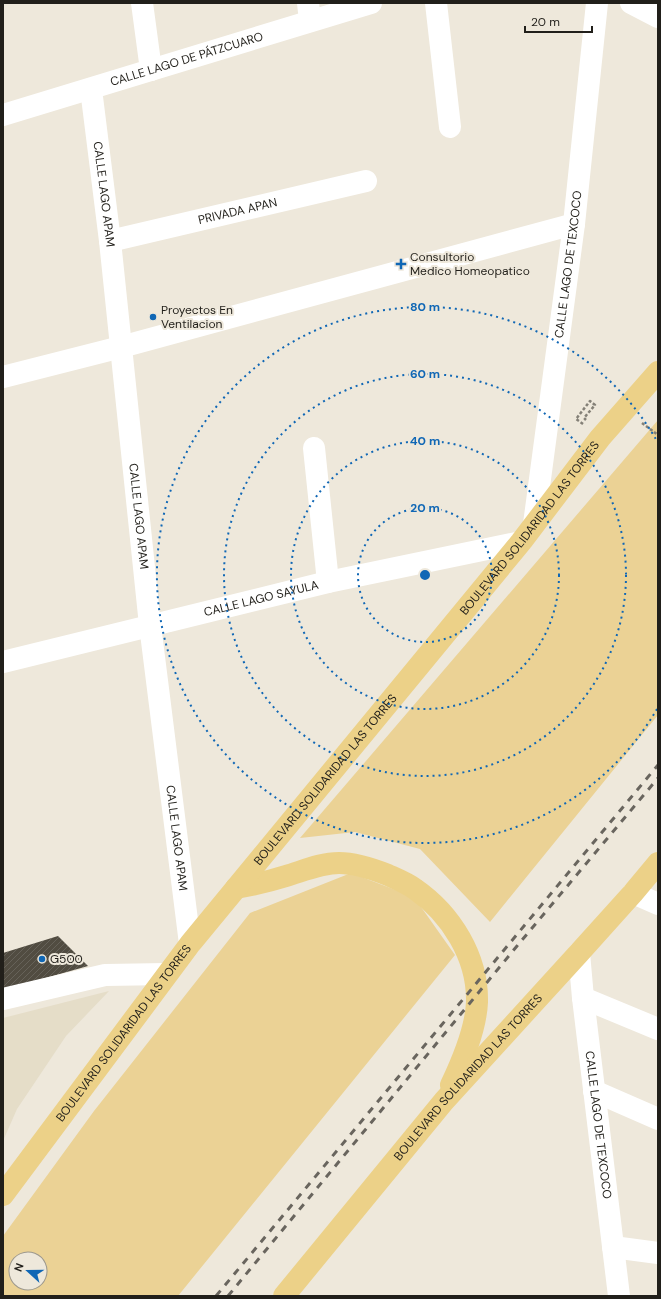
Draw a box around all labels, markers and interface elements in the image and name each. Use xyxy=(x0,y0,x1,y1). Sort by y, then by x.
scale bar xyxy=(525,8,592,34)
text: 20 m xyxy=(531,14,560,30)
street label: CALLE LAGO DE PÁTZCUARO xyxy=(108,28,265,90)
street label: CALLE LAGO APAM xyxy=(90,140,119,248)
street label: CALLE LAGO DE TEXCOCO xyxy=(551,190,585,339)
street label: PRIVADA APAN xyxy=(196,194,279,228)
place label: Consultorio Medico Homeopatico xyxy=(410,249,530,279)
marker: Consultorio Medico Homeopatico xyxy=(395,258,407,270)
text: 80 m xyxy=(410,299,440,315)
place label: Proyectos En Ventilacion xyxy=(161,302,233,332)
marker: Proyectos En Ventilacion xyxy=(148,312,158,322)
text: 60 m xyxy=(410,366,440,382)
text: 40 m xyxy=(410,433,440,449)
street label: BOULEVARD SOLIDARIDAD LAS TORRES xyxy=(456,438,603,618)
street label: CALLE LAGO APAM xyxy=(125,463,152,570)
text: 20 m xyxy=(410,500,440,516)
centre of rings xyxy=(418,568,432,582)
street label: CALLE LAGO SAYULA xyxy=(202,577,320,620)
street label: BOULEVARD SOLIDARIDAD LAS TORRES xyxy=(250,691,401,868)
street label: CALLE LAGO APAM xyxy=(162,784,191,892)
street label: BOULEVARD SOLIDARIDAD LAS TORRES xyxy=(52,941,195,1125)
place label: G500 xyxy=(50,951,83,967)
marker: G500 xyxy=(37,954,47,964)
street label: BOULEVARD SOLIDARIDAD LAS TORRES xyxy=(390,990,546,1164)
street label: CALLE LAGO DE TEXCOCO xyxy=(581,1050,615,1200)
north arrow xyxy=(8,1251,48,1291)
text: N xyxy=(11,1261,27,1274)

